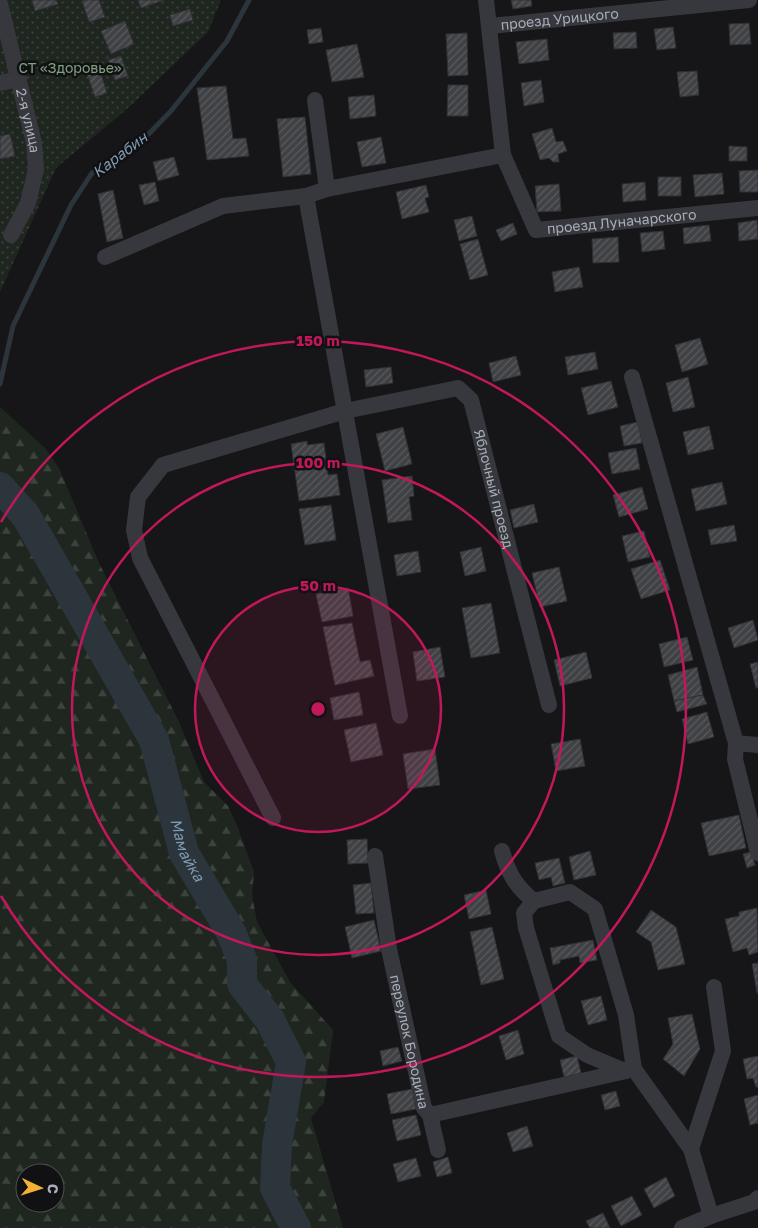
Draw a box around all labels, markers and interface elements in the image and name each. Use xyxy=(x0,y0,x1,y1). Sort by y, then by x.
street label: проезд Урицкого xyxy=(500,4,619,33)
park label: СТ «Здоровье» xyxy=(18,59,122,76)
street label: 2-я улица xyxy=(13,86,44,153)
water label: Карабин xyxy=(89,127,151,181)
street label: проезд Луначарского xyxy=(546,205,697,237)
text: 150 m xyxy=(296,331,340,349)
street label: Яблочный проезд xyxy=(471,427,518,551)
text: 100 m xyxy=(296,453,340,471)
text: 50 m xyxy=(300,576,336,594)
centre of rings xyxy=(309,700,327,718)
water label: Мамайка xyxy=(167,816,209,885)
street label: переулок Бородина xyxy=(387,973,433,1110)
north arrow xyxy=(15,1163,65,1213)
text: С xyxy=(45,1183,62,1195)

